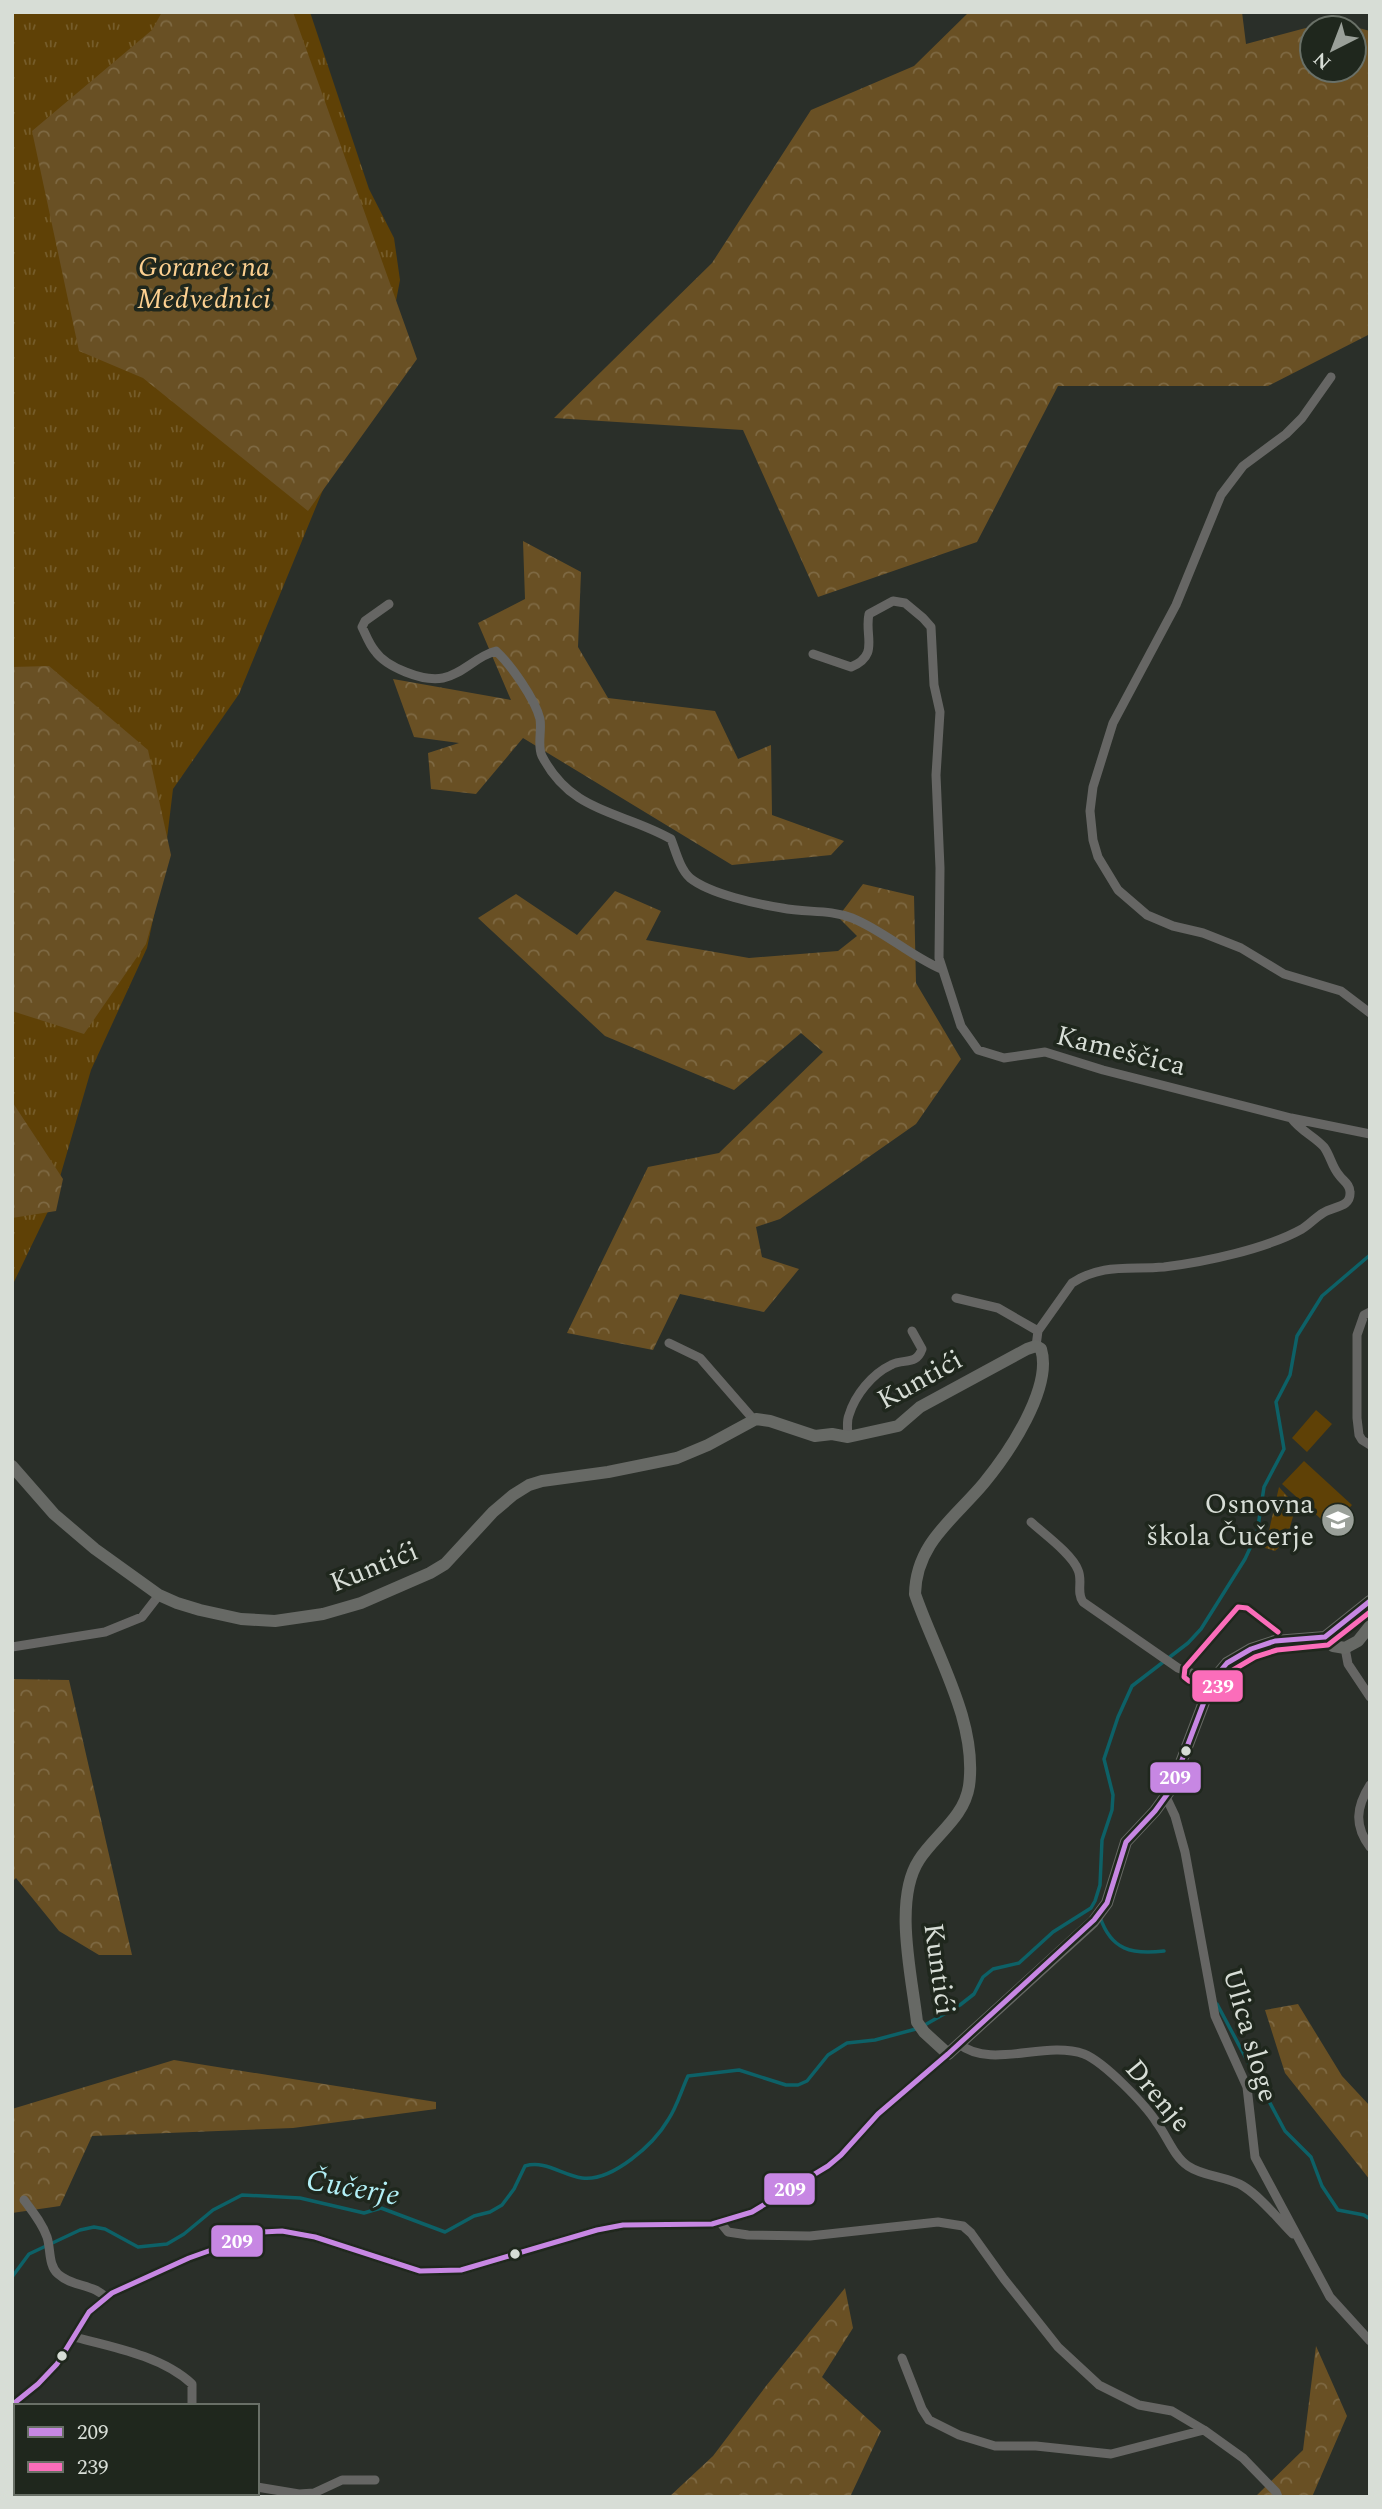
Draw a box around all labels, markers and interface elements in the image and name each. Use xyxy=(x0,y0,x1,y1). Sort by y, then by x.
north arrow xyxy=(1298,14,1368,84)
text: N xyxy=(1307,45,1338,76)
park label: Goranec na Medvednici xyxy=(137,246,271,321)
street label: Kameščica xyxy=(1052,1014,1191,1088)
street label: Kuntići xyxy=(869,1339,971,1421)
place label: Osnovna škola Čučerje xyxy=(1146,1483,1314,1558)
school or university icon: Osnovna škola Čučerje xyxy=(1319,1501,1357,1539)
street label: Kuntići xyxy=(323,1530,425,1604)
line badge: 239 xyxy=(1191,1669,1244,1703)
text: 239 xyxy=(1202,1673,1234,1702)
unlabelled marker xyxy=(1179,1744,1193,1758)
line badge: 209 xyxy=(1149,1761,1202,1794)
text: 209 xyxy=(1159,1764,1191,1793)
street label: Kuntići xyxy=(911,1920,967,2018)
street label: Ulica sloge xyxy=(1210,1963,1290,2107)
street label: Drenje xyxy=(1114,2050,1202,2142)
water label: Čučerje xyxy=(303,2157,403,2219)
line badge: 209 xyxy=(763,2172,816,2206)
text: 209 xyxy=(774,2176,806,2205)
line badge: 209 xyxy=(210,2224,264,2258)
text: 209 xyxy=(221,2228,253,2257)
unlabelled marker xyxy=(508,2247,522,2261)
unlabelled marker xyxy=(55,2349,69,2363)
legend xyxy=(14,2404,259,2495)
text: 209 xyxy=(77,2417,109,2449)
text: 239 xyxy=(77,2452,109,2484)

